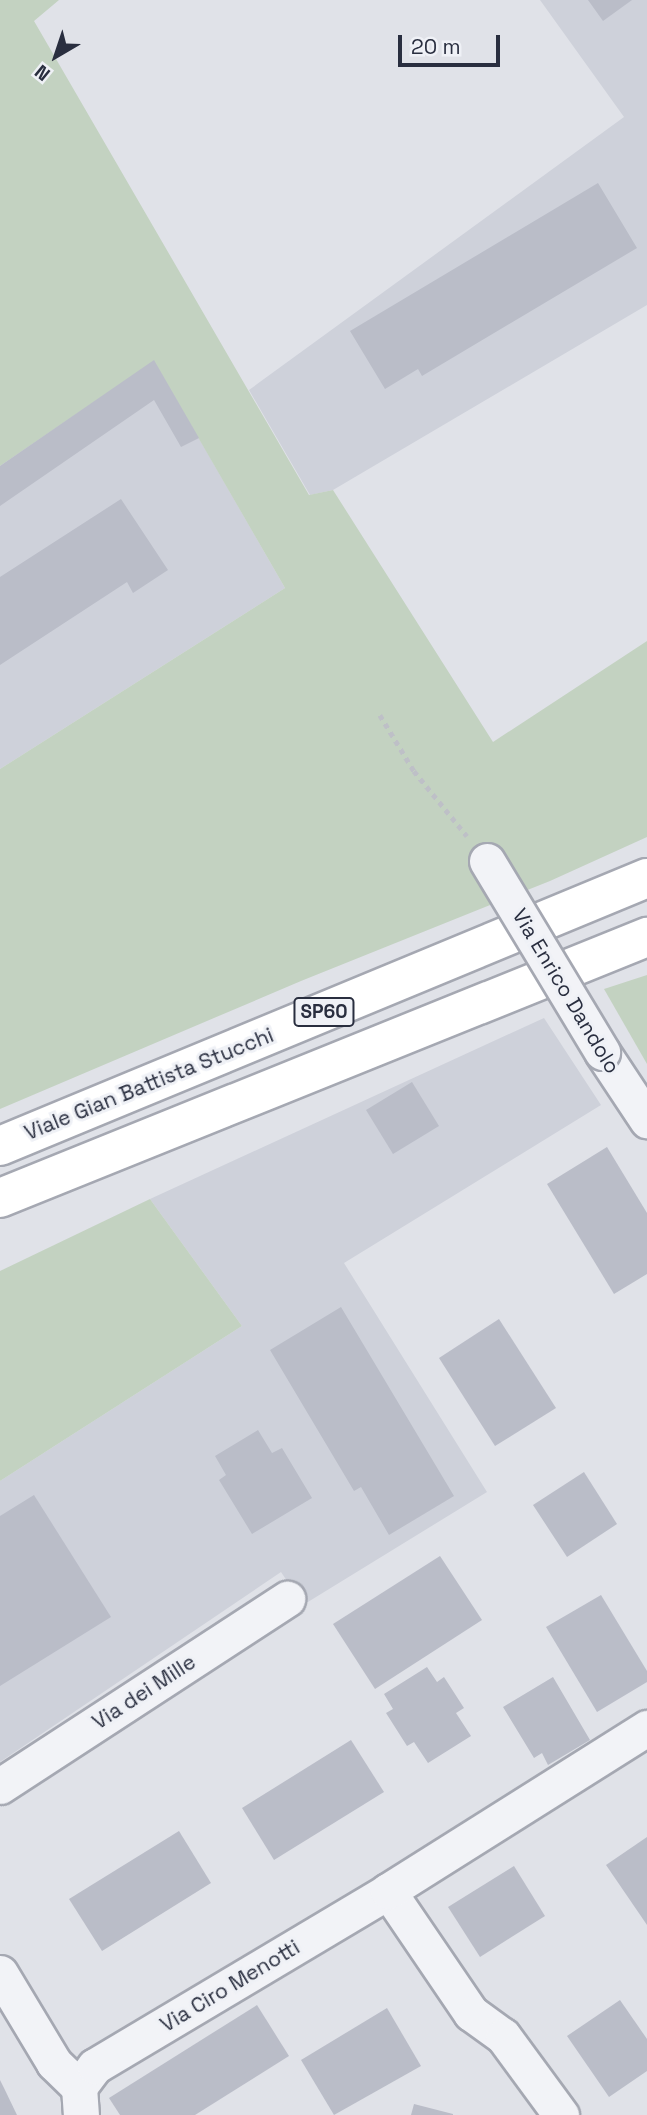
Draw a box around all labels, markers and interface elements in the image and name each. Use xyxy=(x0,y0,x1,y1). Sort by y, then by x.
north arrow xyxy=(21,21,91,91)
scale bar xyxy=(402,21,504,65)
text: 20 m xyxy=(411,33,461,60)
text: N xyxy=(30,59,55,86)
street label: Via Enrico Dandolo xyxy=(507,904,625,1078)
road number: SP60 xyxy=(292,996,356,1028)
street label: Viale Gian Battista Stucchi xyxy=(21,1022,277,1146)
street label: Via dei Mille xyxy=(88,1649,200,1735)
street label: Via Ciro Menotti xyxy=(156,1934,304,2038)

